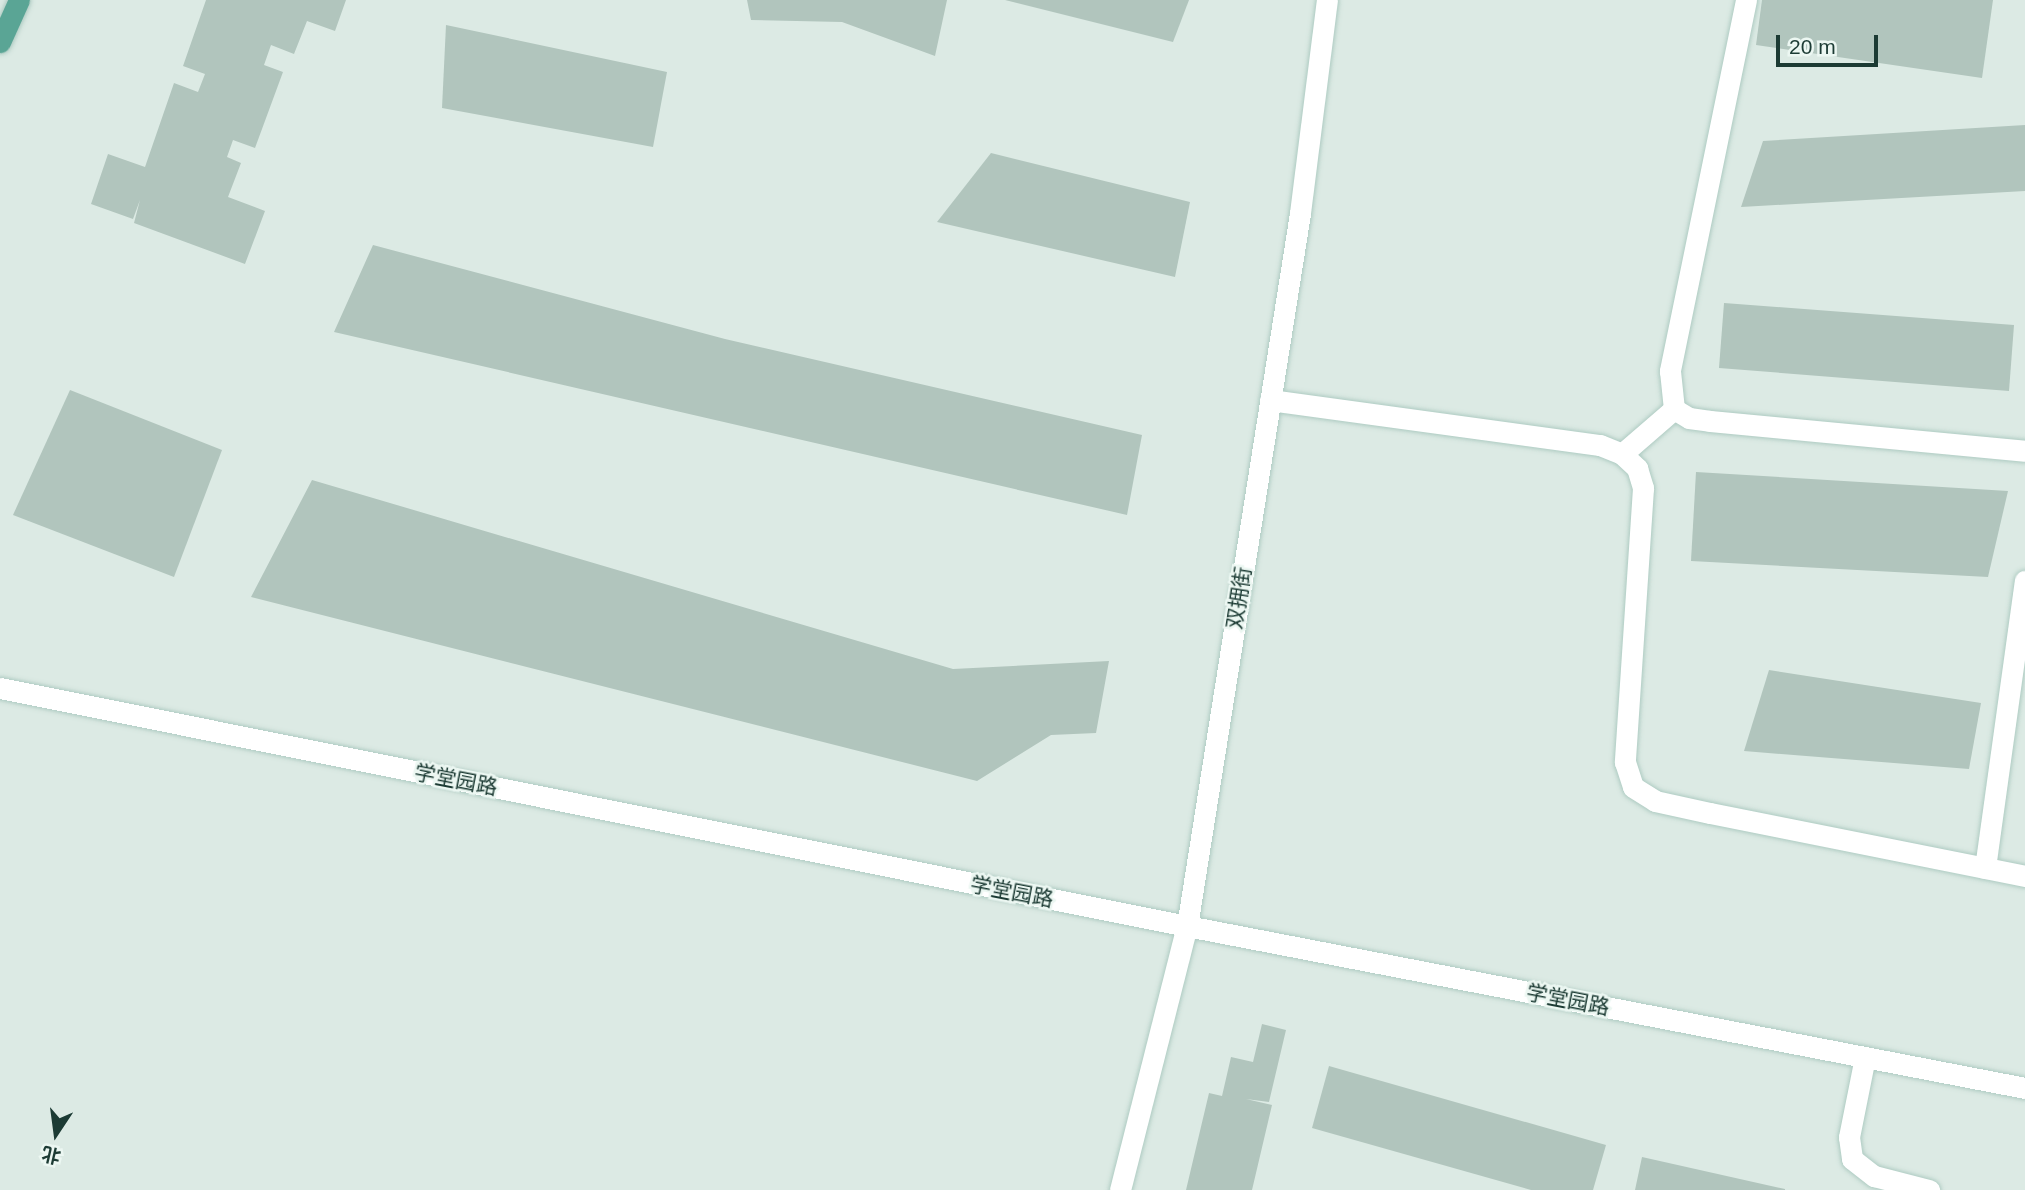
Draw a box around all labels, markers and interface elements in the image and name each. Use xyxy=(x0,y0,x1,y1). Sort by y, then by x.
scale bar xyxy=(1780,21,1882,65)
text: 20 m xyxy=(1789,35,1836,58)
street label: 双拥街 xyxy=(1222,565,1256,631)
street label: 学堂园路 xyxy=(412,760,500,800)
street label: 学堂园路 xyxy=(968,872,1056,912)
street label: 学堂园路 xyxy=(1524,980,1612,1020)
north arrow xyxy=(21,1099,91,1169)
text: 北 xyxy=(40,1143,63,1167)

